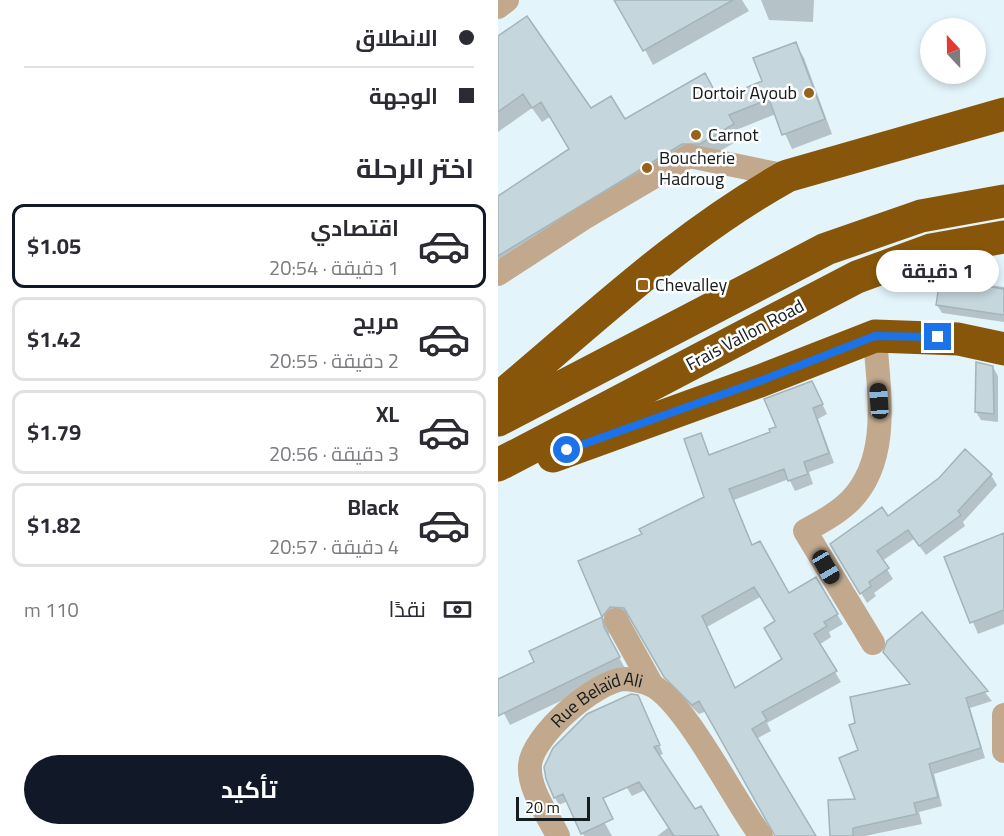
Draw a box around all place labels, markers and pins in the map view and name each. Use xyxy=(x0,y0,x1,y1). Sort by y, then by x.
place label: Dortoir Ayoub xyxy=(692,76,797,109)
marker: Dortoir Ayoub xyxy=(802,86,816,100)
place label: Carnot xyxy=(708,118,759,151)
marker: Carnot xyxy=(689,128,703,142)
place label: Boucherie Hadroug xyxy=(659,141,735,195)
marker: Boucherie Hadroug xyxy=(640,161,654,175)
place label: Chevalley xyxy=(655,268,727,301)
marker: Chevalley xyxy=(636,278,650,292)

